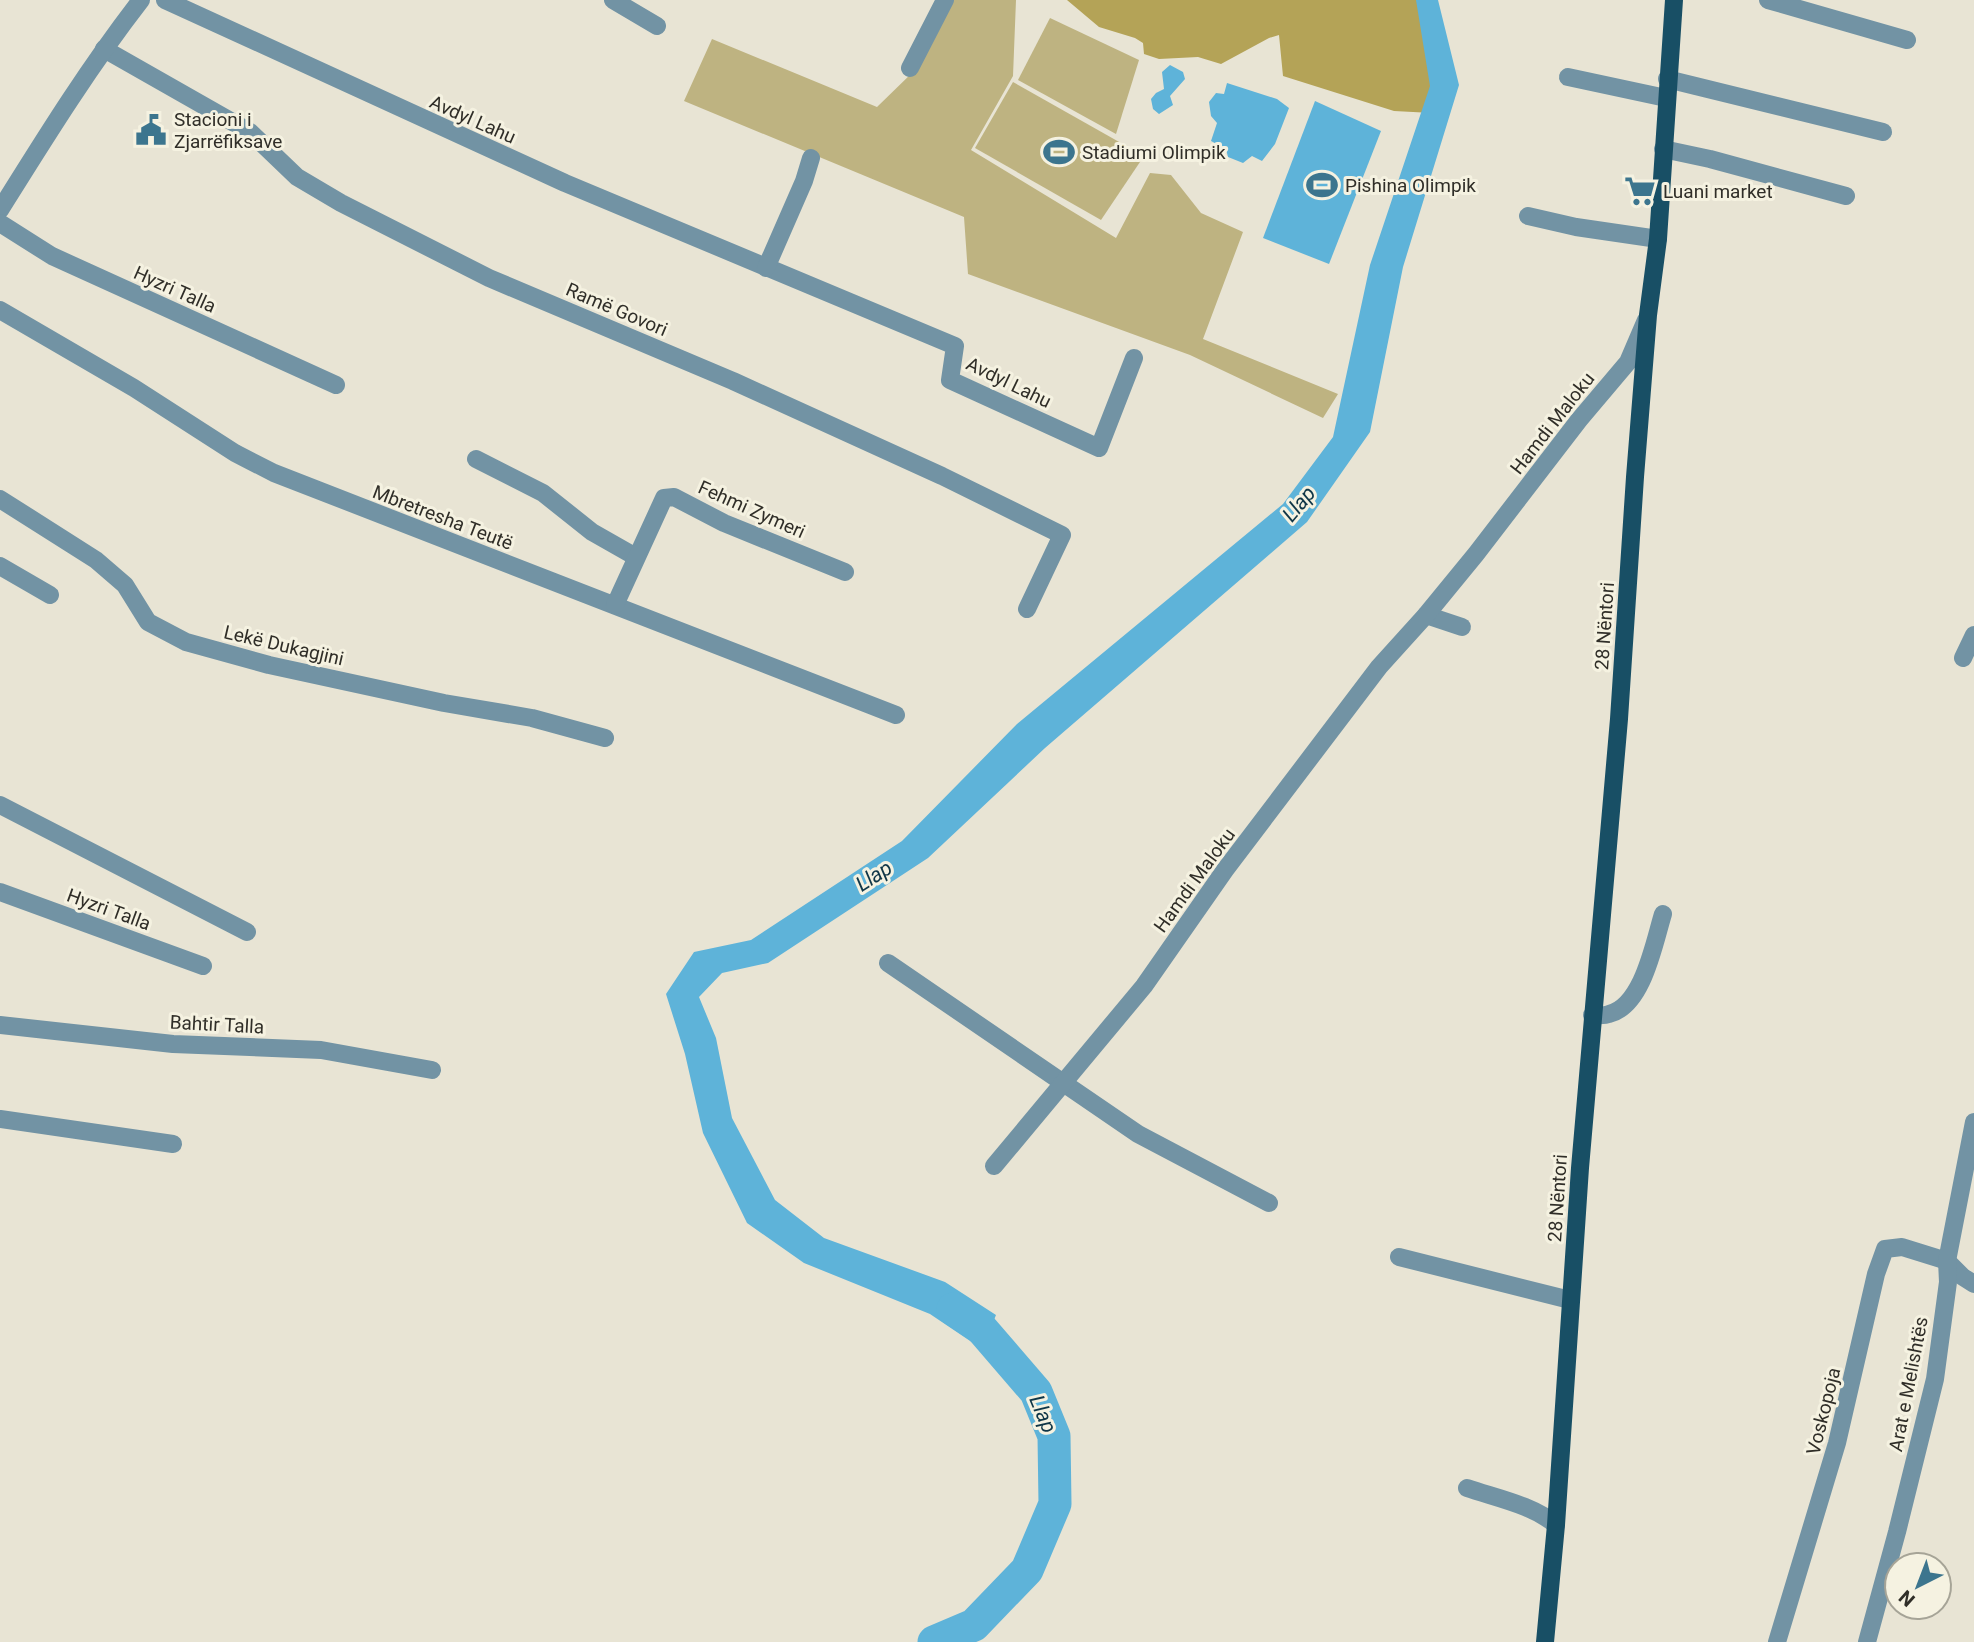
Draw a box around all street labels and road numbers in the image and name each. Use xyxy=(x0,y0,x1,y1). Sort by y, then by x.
street label: Avdyl Lahu xyxy=(426,90,519,149)
street label: Hyzri Talla xyxy=(130,261,219,318)
street label: Ramë Govori xyxy=(563,278,671,341)
street label: Avdyl Lahu xyxy=(963,352,1055,413)
street label: Hamdi Maloku xyxy=(1505,368,1599,479)
street label: Fehmi Zymeri xyxy=(695,476,809,543)
street label: Mbretresha Teutë xyxy=(369,480,516,555)
street label: 28 Nëntori xyxy=(1590,581,1619,671)
street label: Lekë Dukagjini xyxy=(222,621,346,670)
street label: Hamdi Maloku xyxy=(1149,824,1240,937)
street label: Hyzri Talla xyxy=(64,884,154,935)
street label: Bahtir Talla xyxy=(169,1011,265,1038)
street label: 28 Nëntori xyxy=(1543,1153,1572,1243)
street label: Arat e Melishtës xyxy=(1884,1315,1933,1453)
street label: Voskopoja xyxy=(1802,1365,1845,1457)

